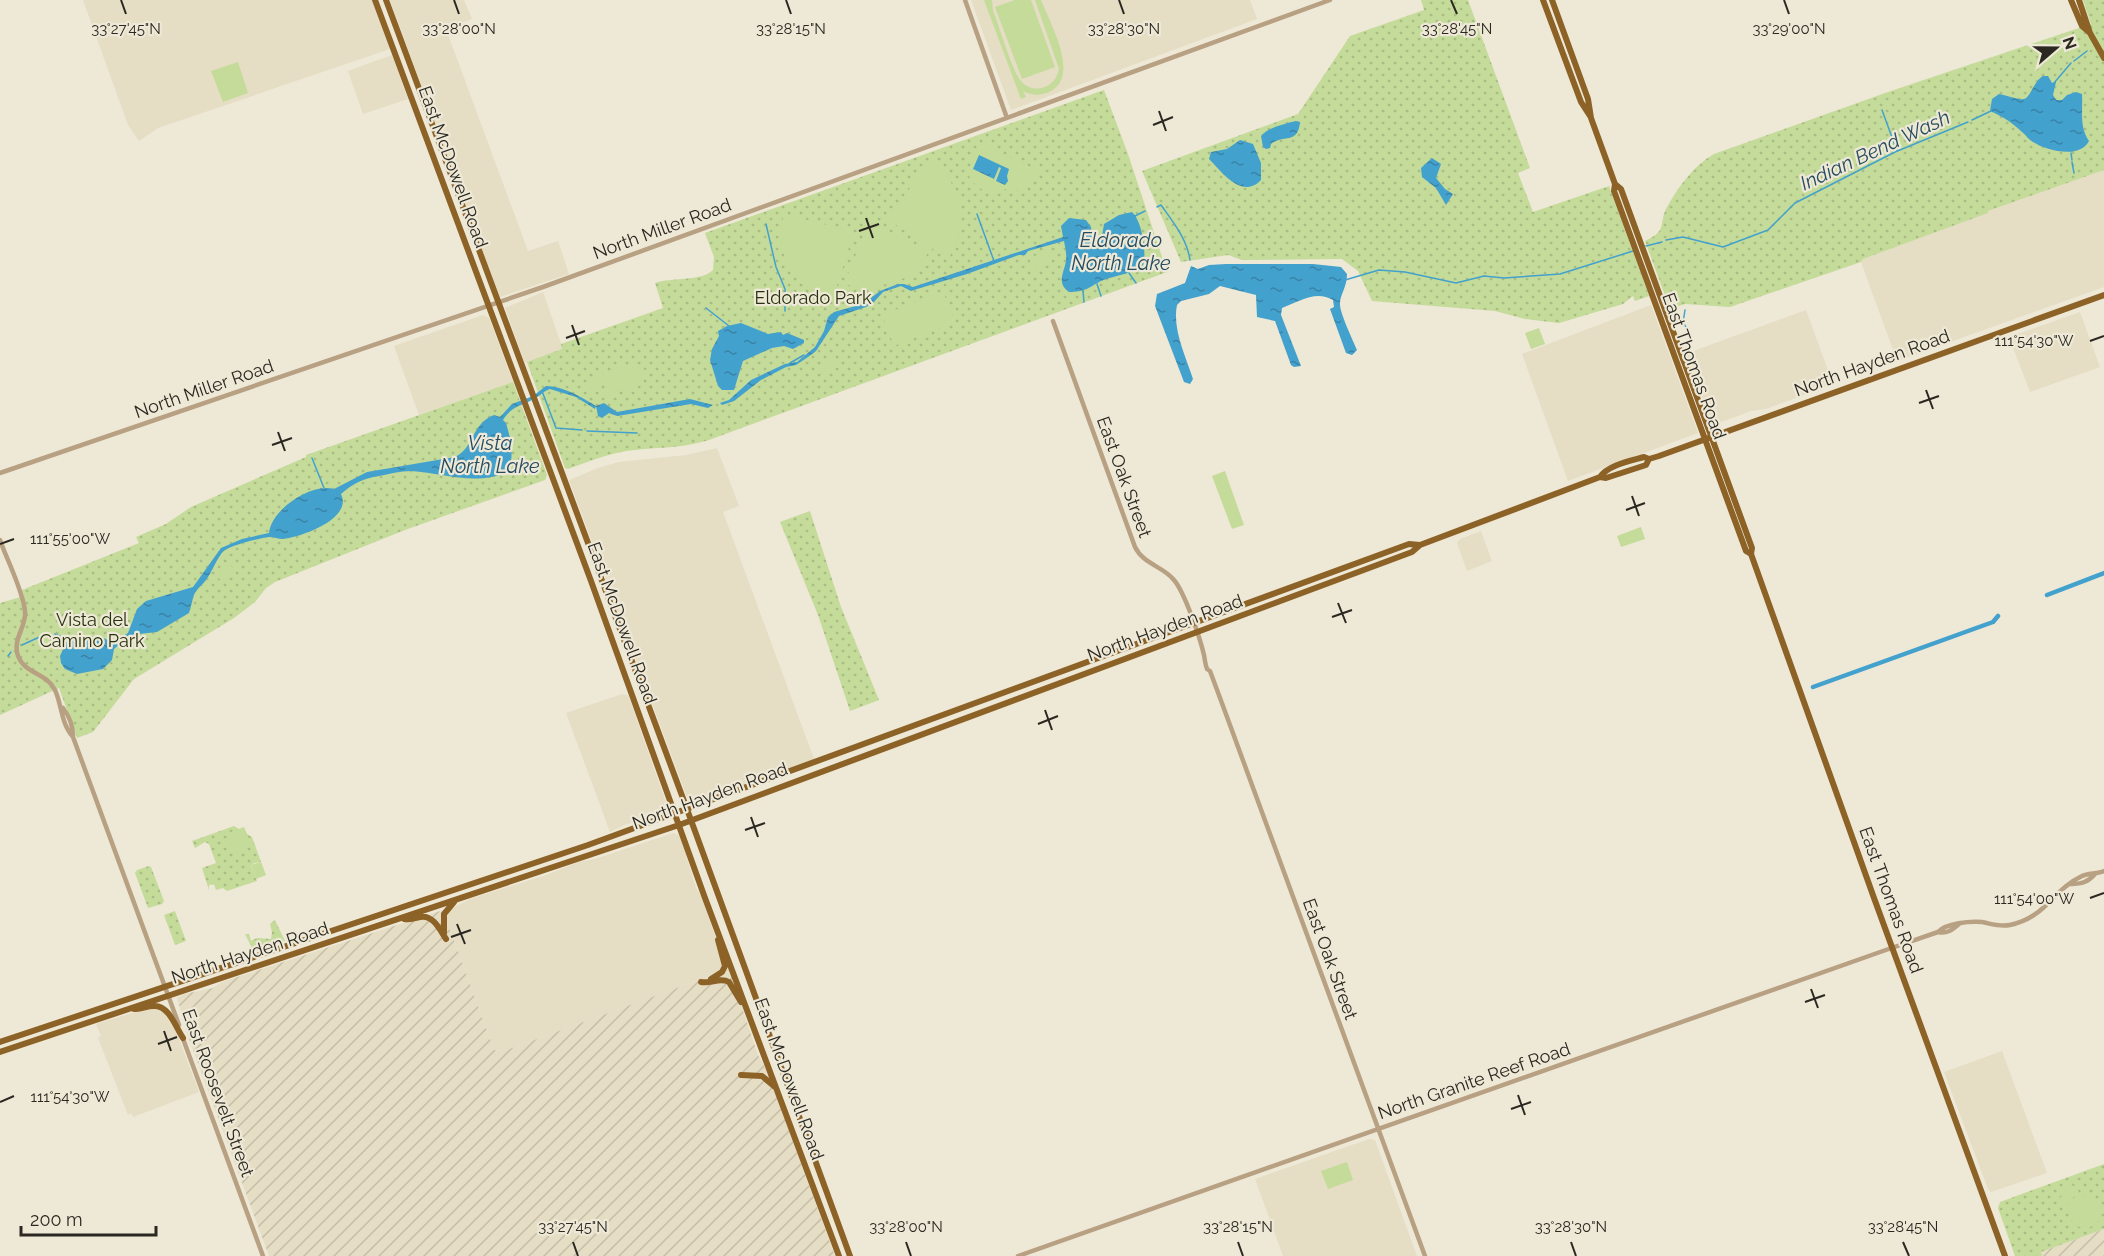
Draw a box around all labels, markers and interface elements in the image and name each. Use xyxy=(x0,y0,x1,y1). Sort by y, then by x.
north arrow xyxy=(2026,18,2086,78)
text: 33°27'45"N xyxy=(91,20,161,38)
text: 33°28'00"N xyxy=(422,20,496,38)
text: 33°28'15"N xyxy=(756,20,826,38)
text: 33°28'30"N xyxy=(1088,20,1160,38)
text: 33°28'45"N xyxy=(1422,20,1492,38)
text: 33°29'00"N xyxy=(1752,20,1826,38)
text: N xyxy=(2059,34,2081,52)
street label: East McDowell Road xyxy=(414,83,493,251)
water label: Indian Bend Wash xyxy=(1796,105,1954,195)
street label: North Miller Road xyxy=(590,194,734,263)
water label: Eldorado North Lake xyxy=(1071,228,1171,275)
park label: Eldorado Park xyxy=(754,287,872,308)
street label: East Thomas Road xyxy=(1658,290,1731,442)
street label: North Hayden Road xyxy=(1791,325,1953,400)
text: 111°54'30"W xyxy=(1994,332,2074,350)
street label: North Miller Road xyxy=(132,355,276,422)
street label: East Oak Street xyxy=(1093,413,1156,540)
water label: Vista North Lake xyxy=(440,431,540,478)
text: 111°55'00"W xyxy=(30,530,110,548)
street label: East McDowell Road xyxy=(583,539,662,707)
street label: North Hayden Road xyxy=(1084,590,1246,665)
park label: Vista del Camino Park xyxy=(39,609,145,651)
street label: North Hayden Road xyxy=(629,758,791,833)
street label: East Thomas Road xyxy=(1855,824,1928,976)
text: 111°54'00"W xyxy=(1994,890,2074,908)
street label: East Oak Street xyxy=(1299,895,1362,1022)
street label: North Hayden Road xyxy=(169,917,331,988)
street label: East McDowell Road xyxy=(750,995,829,1163)
street label: East Roosevelt Street xyxy=(178,1006,259,1180)
street label: North Granite Reef Road xyxy=(1375,1038,1573,1123)
text: 111°54'30"W xyxy=(30,1088,110,1106)
scale bar xyxy=(21,1199,156,1237)
text: 200 m xyxy=(30,1209,83,1230)
text: 33°27'45"N xyxy=(538,1218,608,1236)
text: 33°28'00"N xyxy=(869,1218,943,1236)
text: 33°28'15"N xyxy=(1203,1218,1273,1236)
text: 33°28'30"N xyxy=(1535,1218,1607,1236)
text: 33°28'45"N xyxy=(1868,1218,1938,1236)

